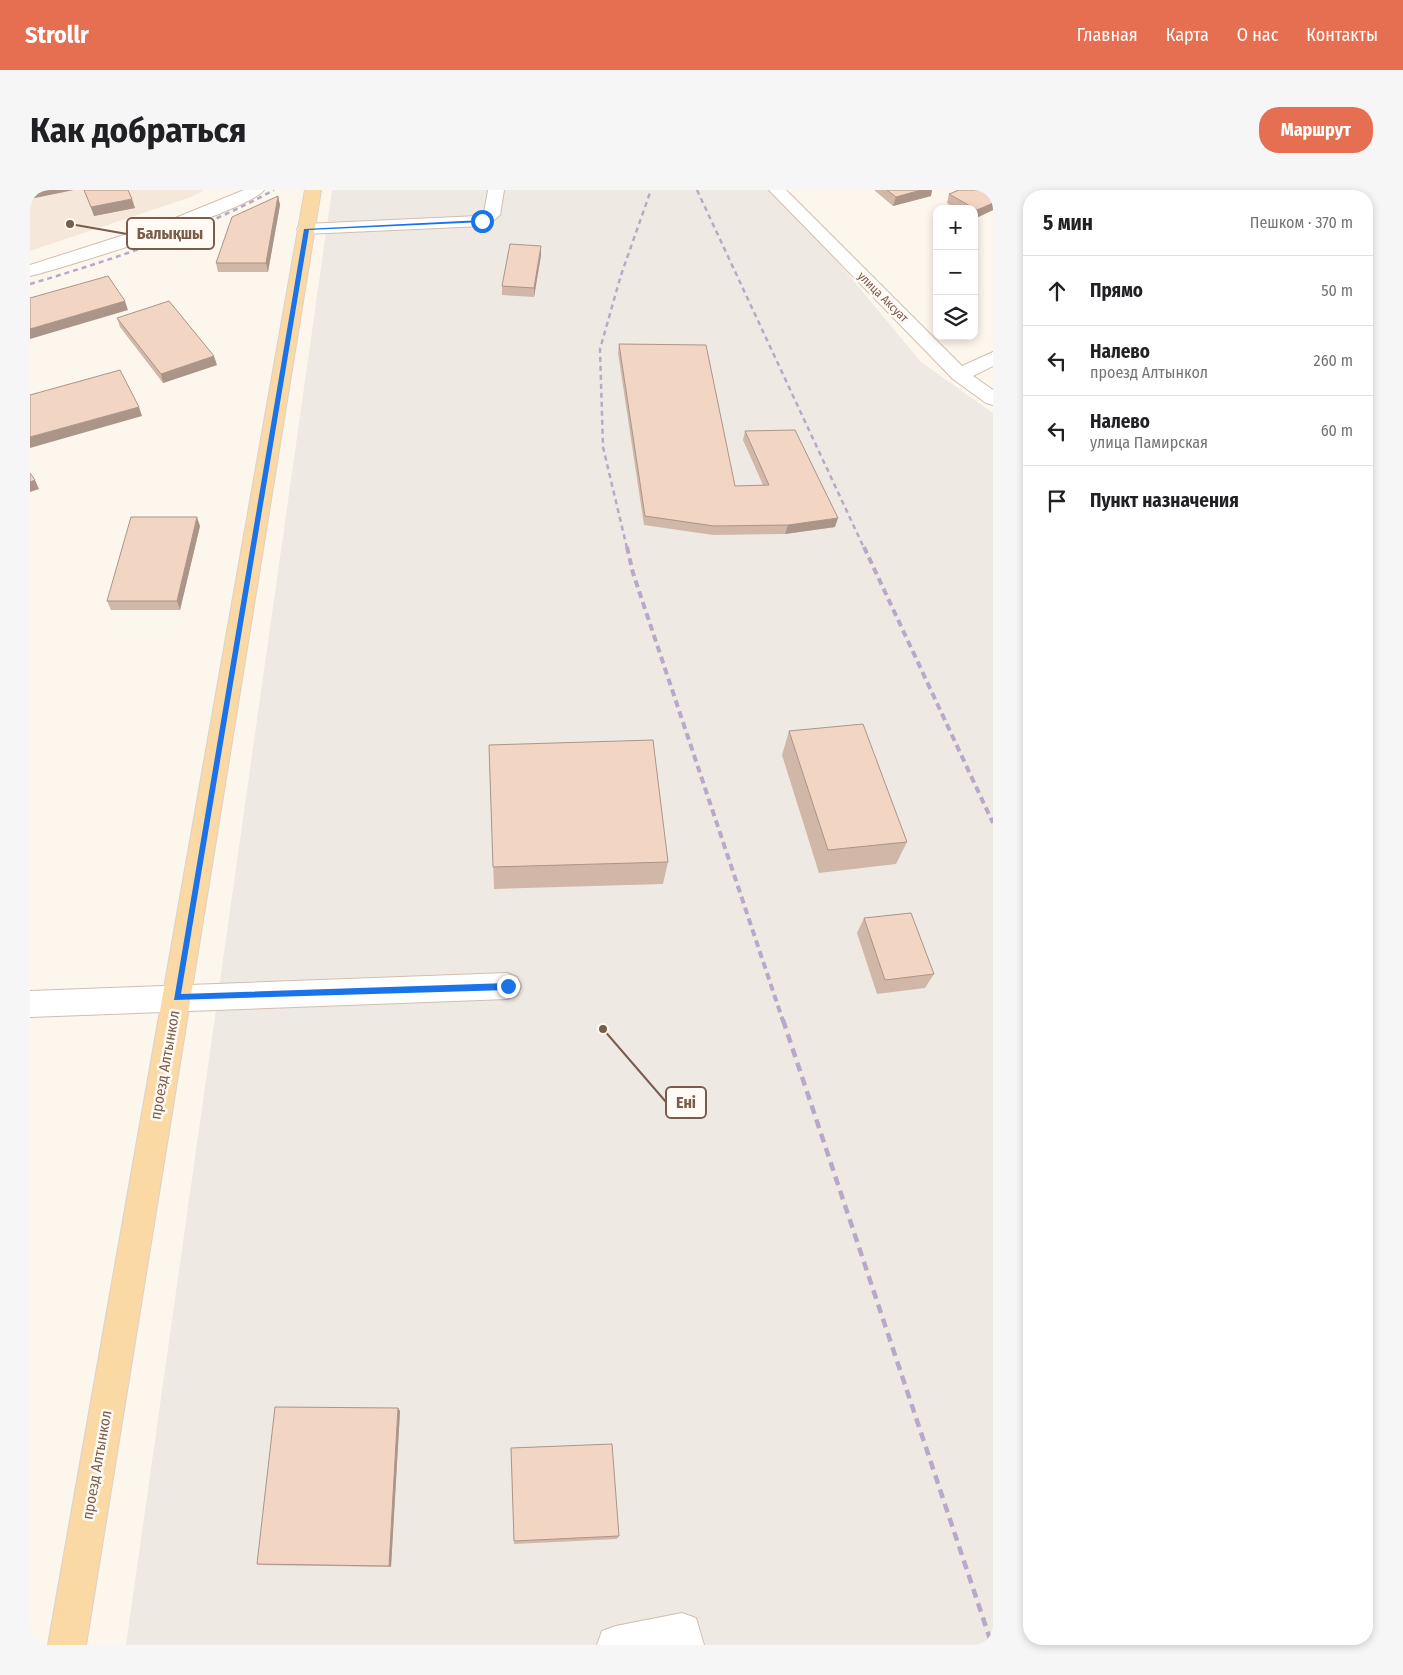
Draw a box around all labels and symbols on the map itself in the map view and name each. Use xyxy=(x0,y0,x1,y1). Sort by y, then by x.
route start xyxy=(471,210,494,233)
callout: Балықшы xyxy=(127,218,214,249)
text: Балықшы xyxy=(137,224,203,243)
street label: улица Аксуат xyxy=(855,269,911,325)
route end xyxy=(497,975,520,998)
street label: проезд Алтынкол xyxy=(147,1009,183,1121)
callout: Ені xyxy=(666,1087,706,1118)
text: Ені xyxy=(676,1093,696,1112)
street label: проезд Алтынкол xyxy=(79,1409,115,1521)

